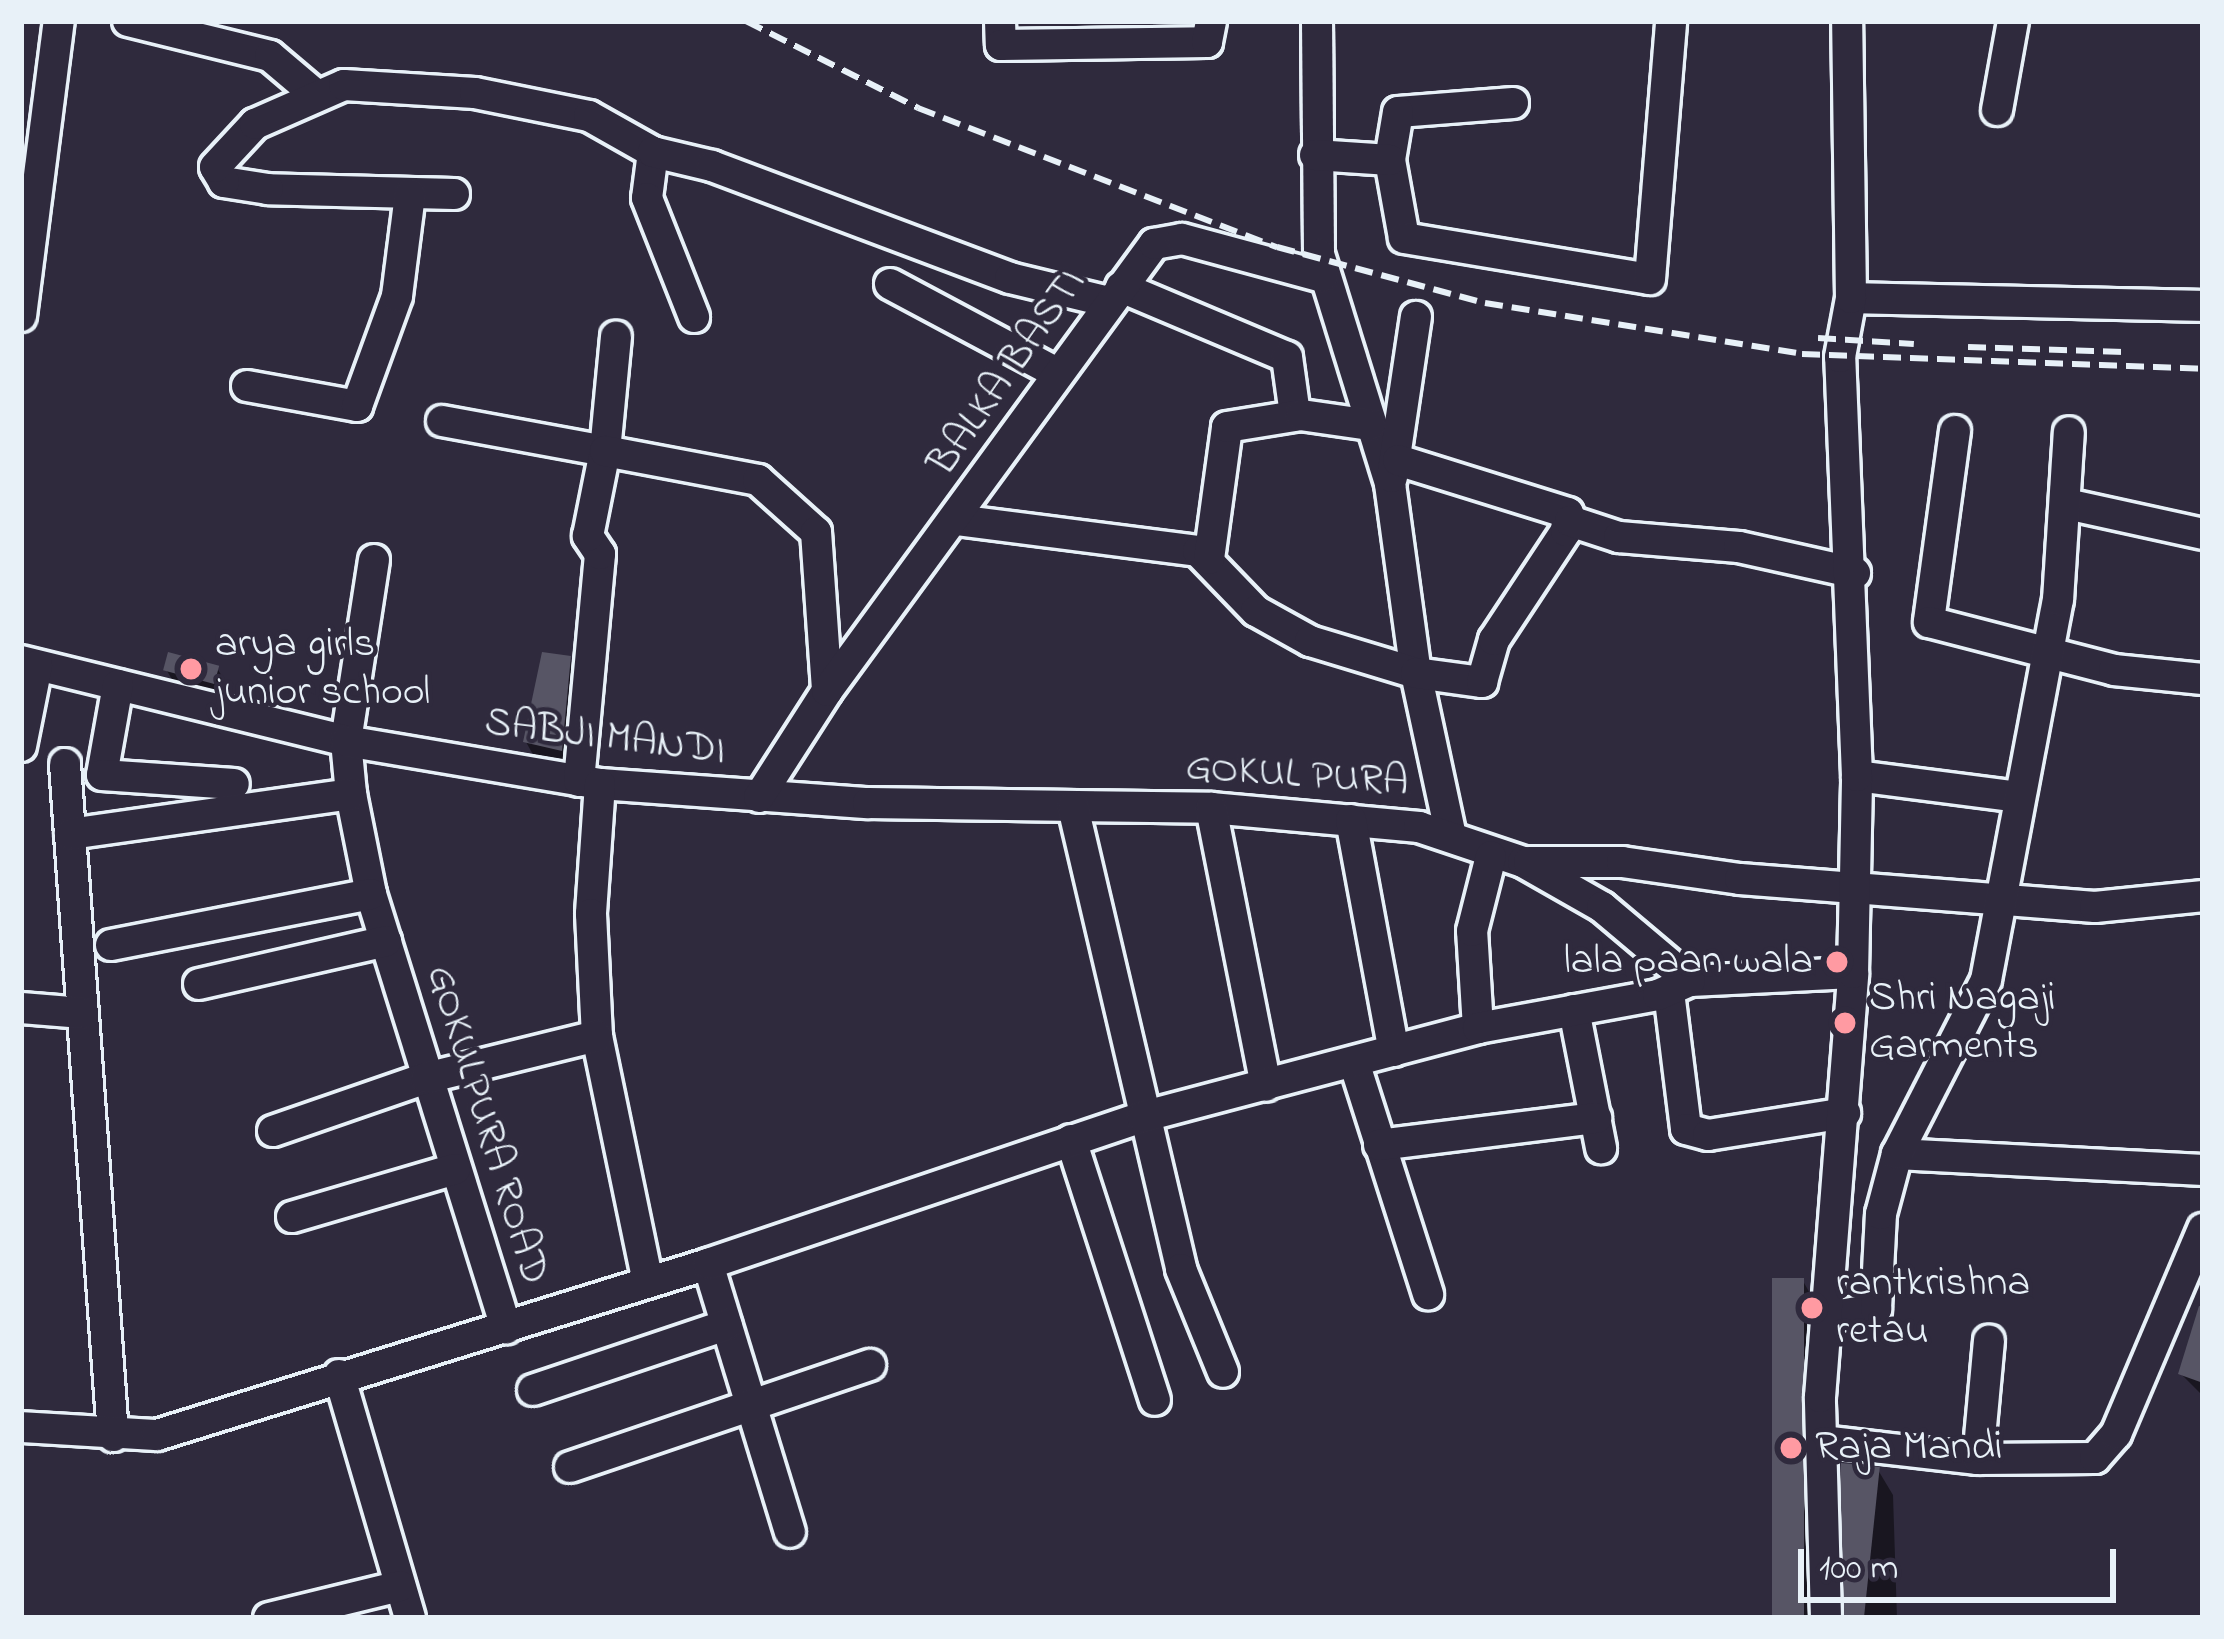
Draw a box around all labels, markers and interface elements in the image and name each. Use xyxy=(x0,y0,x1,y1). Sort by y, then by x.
street label: BALKA BASTI xyxy=(918,260,1098,486)
place label: arya girls junior school xyxy=(215,620,430,718)
marker: arya girls junior school xyxy=(178,656,204,682)
street label: SABJI MANDI xyxy=(482,698,728,778)
street label: GOKUL PURA xyxy=(1184,743,1410,809)
place label: lala paan wala xyxy=(1564,937,1813,987)
marker: lala paan wala xyxy=(1824,949,1850,975)
street label: GOKULPURA ROAD xyxy=(414,959,558,1291)
place label: Shri Nagaji Garments xyxy=(1869,974,2056,1072)
marker: Shri Nagaji Garments xyxy=(1832,1010,1858,1036)
place label: rantkrishna retau xyxy=(1836,1259,2030,1358)
marker: rantkrishna retau xyxy=(1799,1295,1825,1321)
place label: Raja Mandi xyxy=(1815,1423,2003,1473)
marker: Raja Mandi xyxy=(1778,1435,1804,1461)
scale bar xyxy=(1804,1525,2122,1599)
text: 100 m xyxy=(1819,1543,1899,1596)

